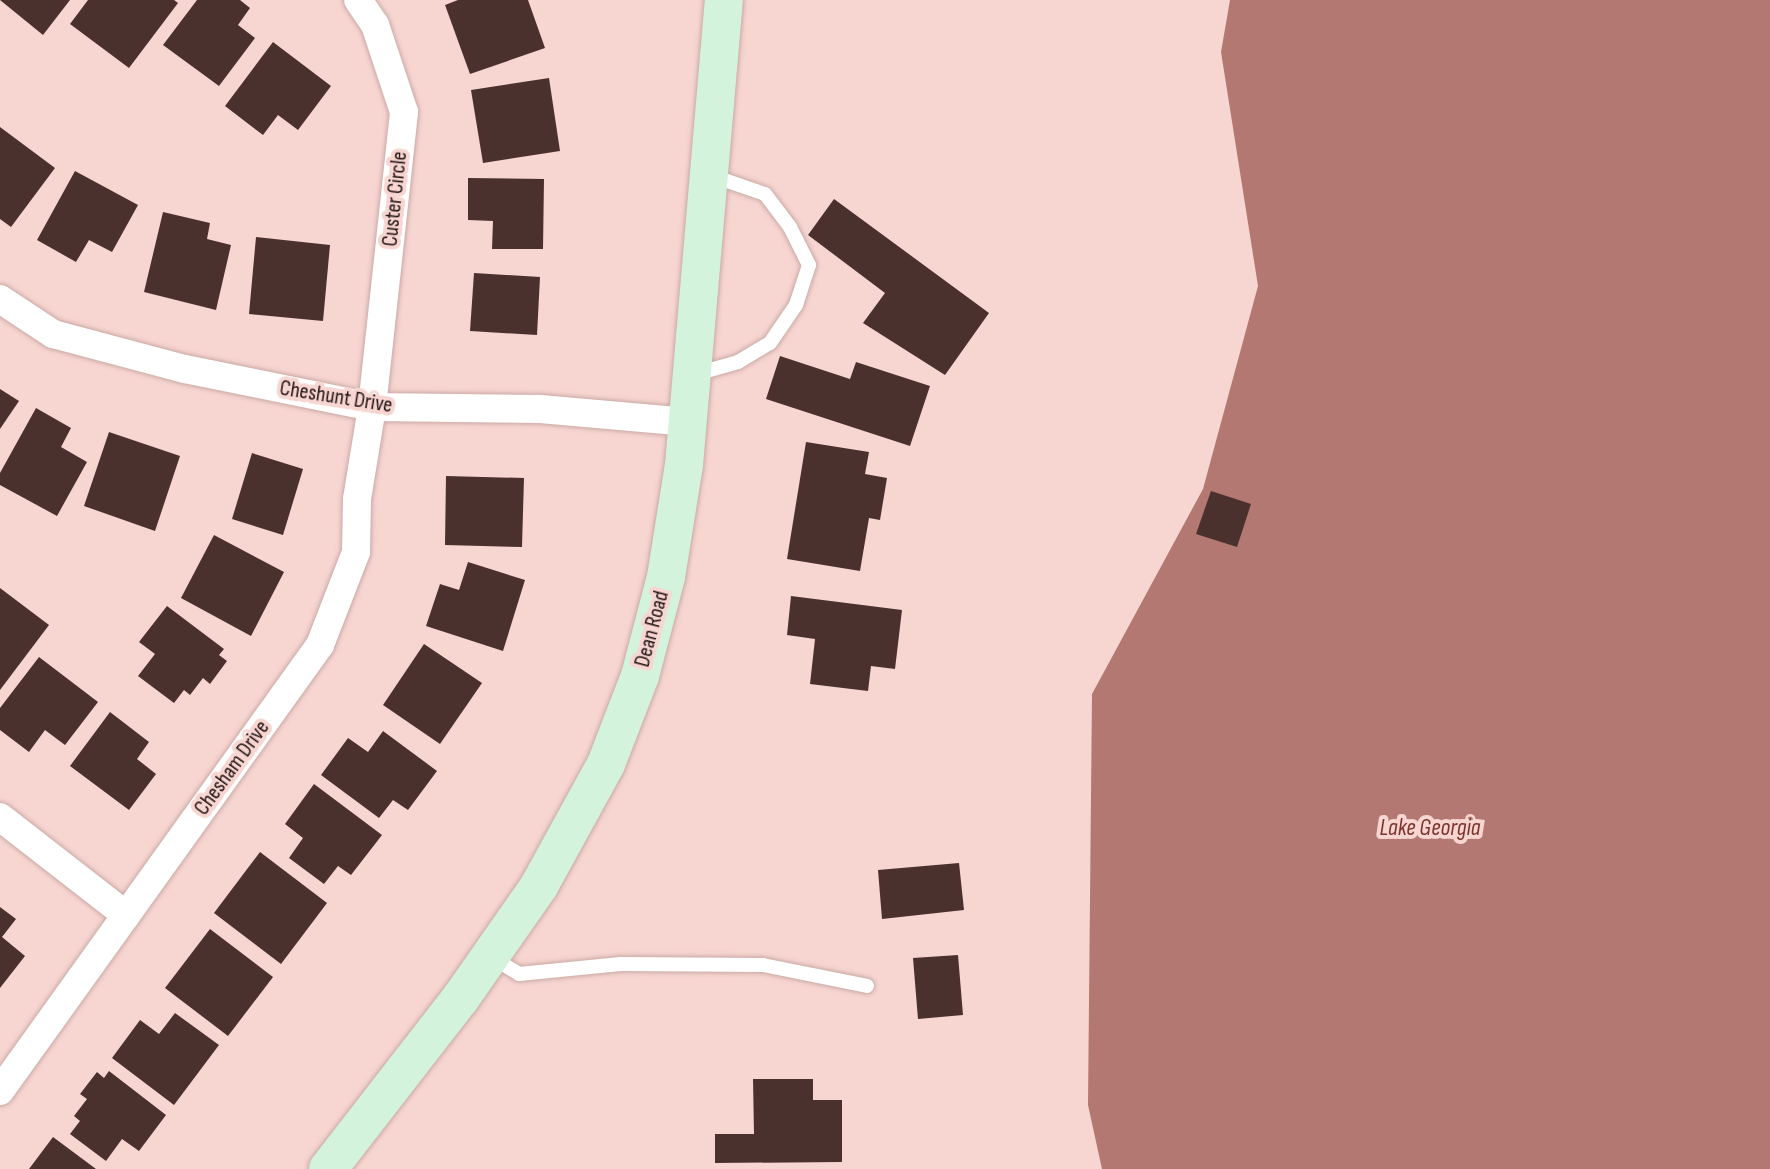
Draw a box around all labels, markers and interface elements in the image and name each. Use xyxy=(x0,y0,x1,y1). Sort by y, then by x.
street label: Custer Circle xyxy=(377,150,413,248)
street label: Cheshunt Drive xyxy=(278,375,394,419)
street label: Dean Road xyxy=(629,588,675,670)
street label: Chesham Drive xyxy=(189,715,275,821)
water label: Lake Georgia xyxy=(1380,814,1480,842)

